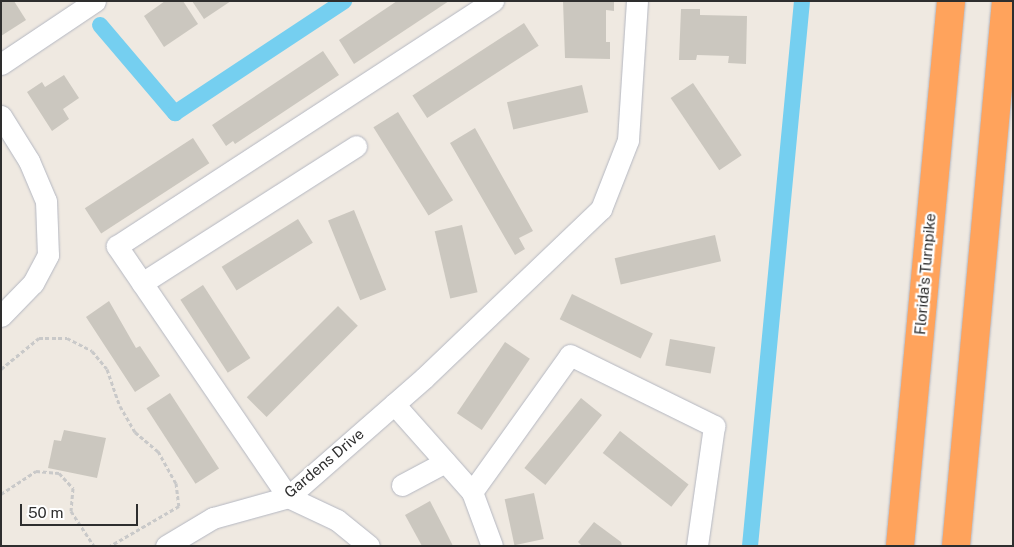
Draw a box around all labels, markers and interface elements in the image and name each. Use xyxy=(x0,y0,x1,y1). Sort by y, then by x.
street label: Florida's Turnpike xyxy=(911,212,939,336)
street label: Gardens Drive xyxy=(281,425,367,501)
scale bar xyxy=(22,494,140,526)
text: 50 m xyxy=(28,504,63,521)

